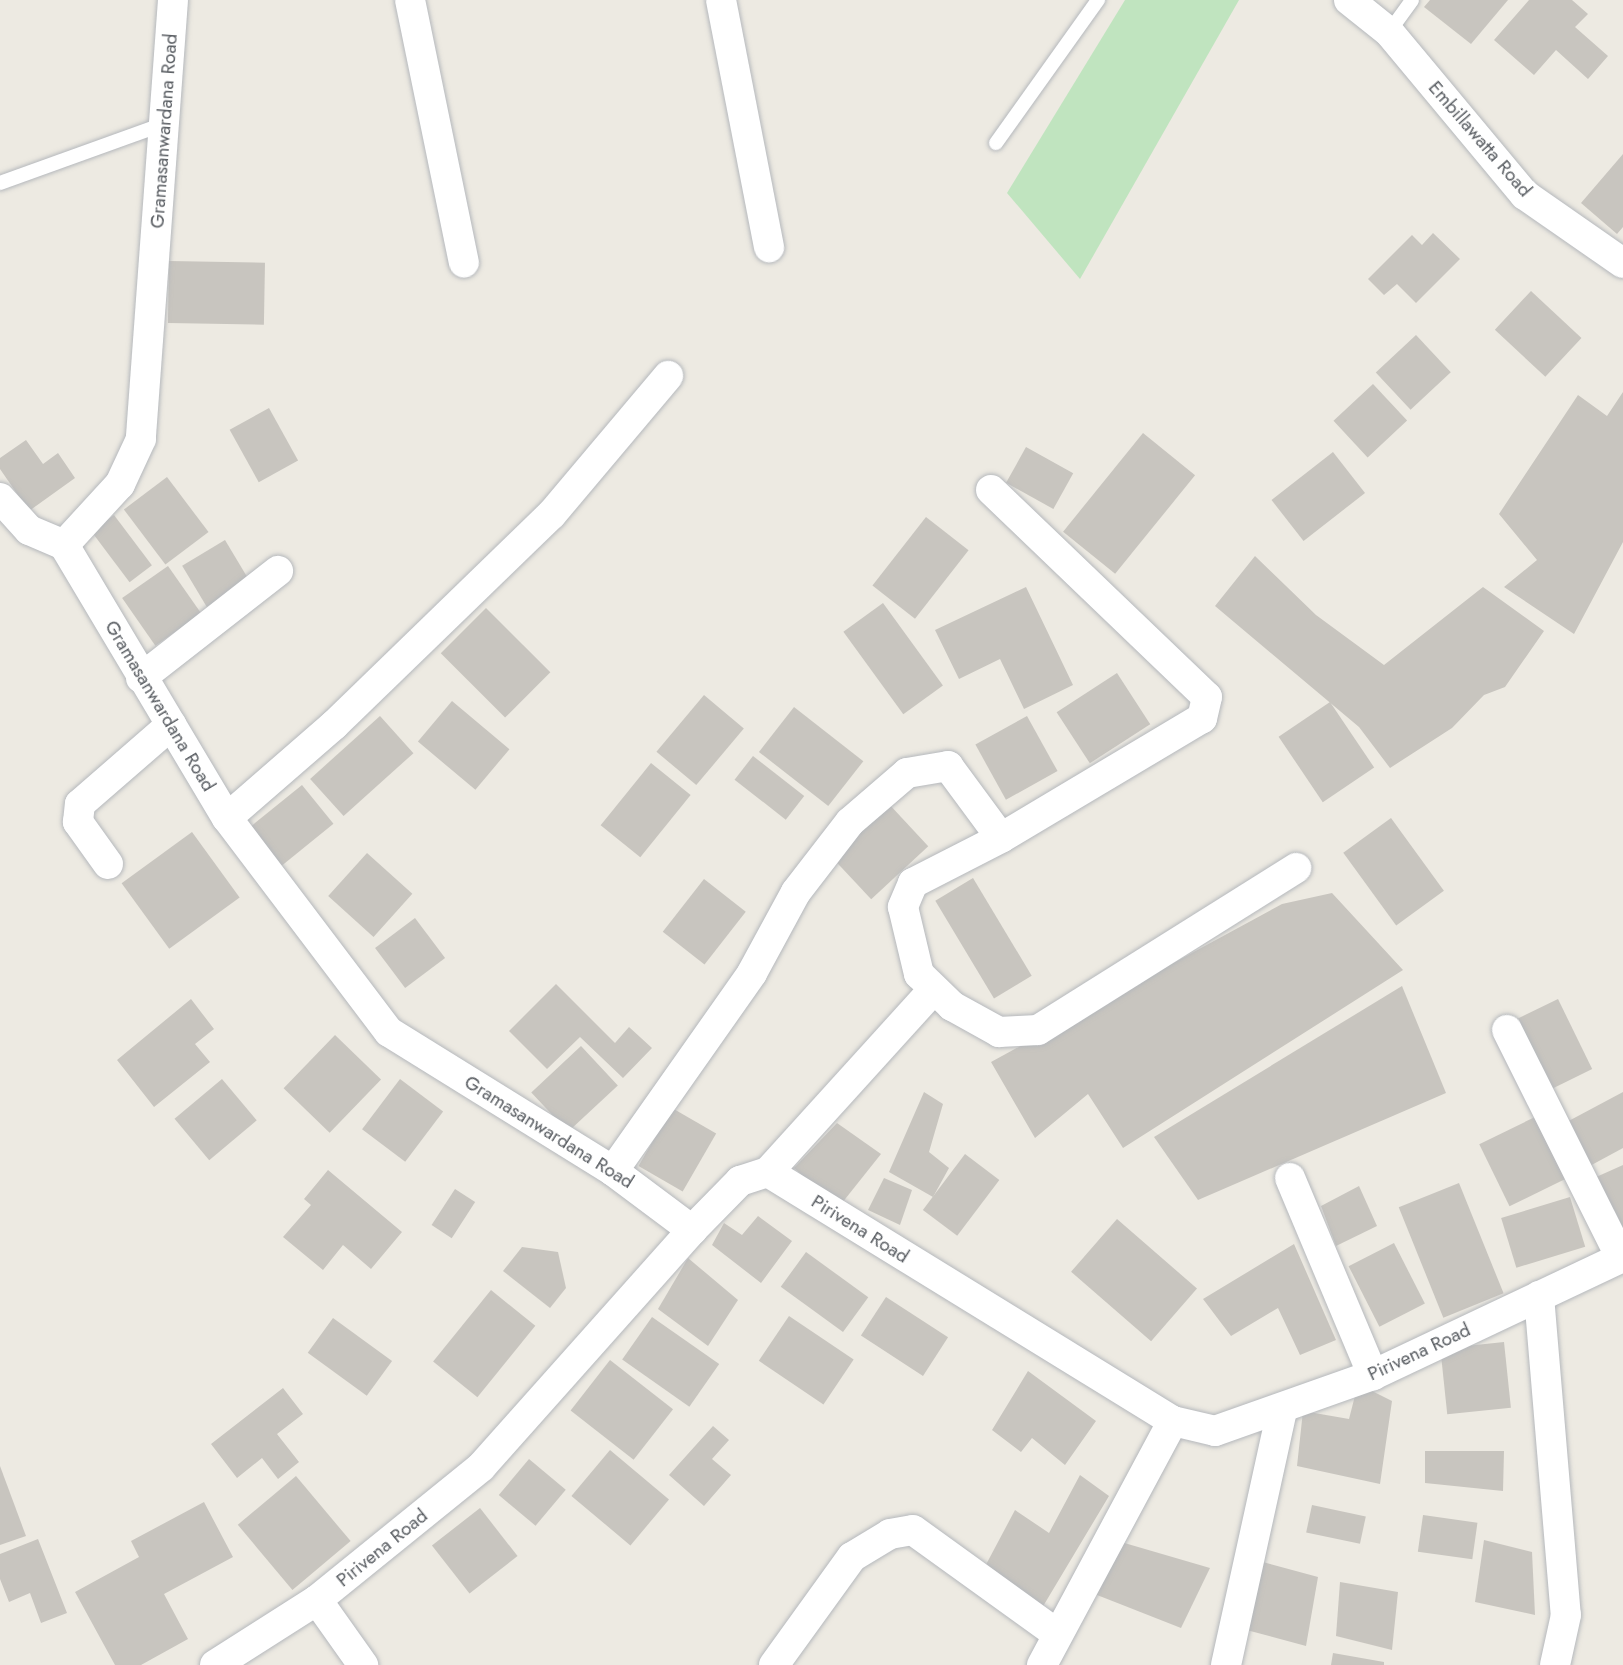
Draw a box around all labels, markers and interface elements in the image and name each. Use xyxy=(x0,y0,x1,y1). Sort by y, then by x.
street label: Gramasanwardana Road xyxy=(146,33,182,229)
street label: Embillawatta Road xyxy=(1424,76,1536,202)
street label: Gramasanwardana Road xyxy=(100,616,220,796)
street label: Gramasanwardana Road xyxy=(460,1071,638,1193)
street label: Pirivena Road xyxy=(807,1190,913,1268)
street label: Pirivena Road xyxy=(1364,1318,1474,1386)
street label: Pirivena Road xyxy=(332,1504,432,1592)

